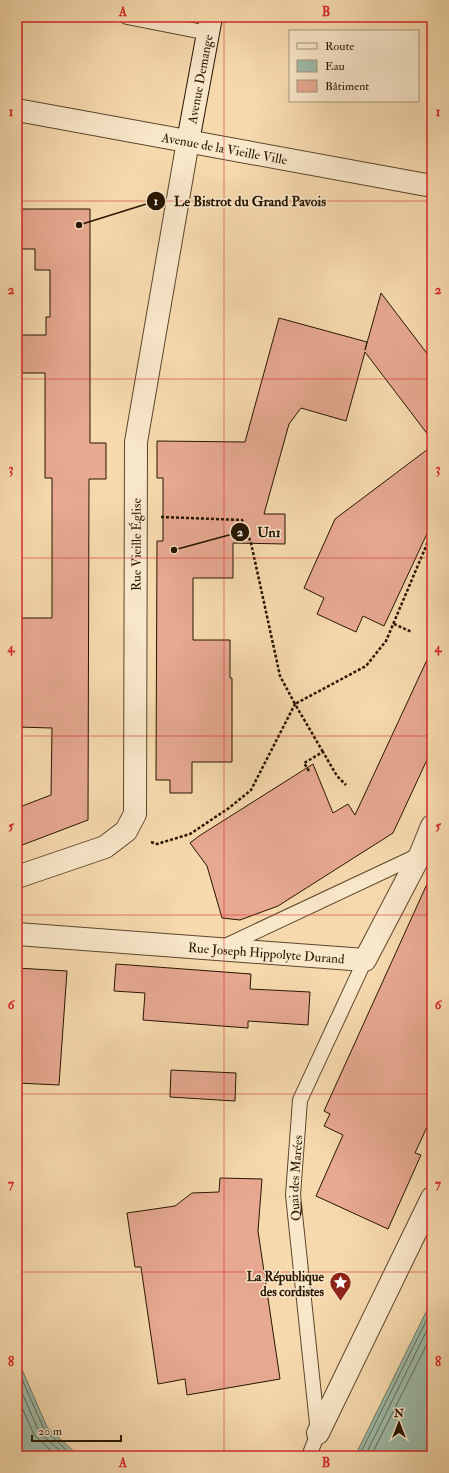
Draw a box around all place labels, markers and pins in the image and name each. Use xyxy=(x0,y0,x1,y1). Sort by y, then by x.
callout: Le Bistrot du Grand Pavois xyxy=(146,188,334,214)
callout: Un1 xyxy=(230,519,289,545)
place label: La République des cordistes xyxy=(247,1269,325,1300)
place icon: La République des cordistes xyxy=(327,1270,353,1303)

